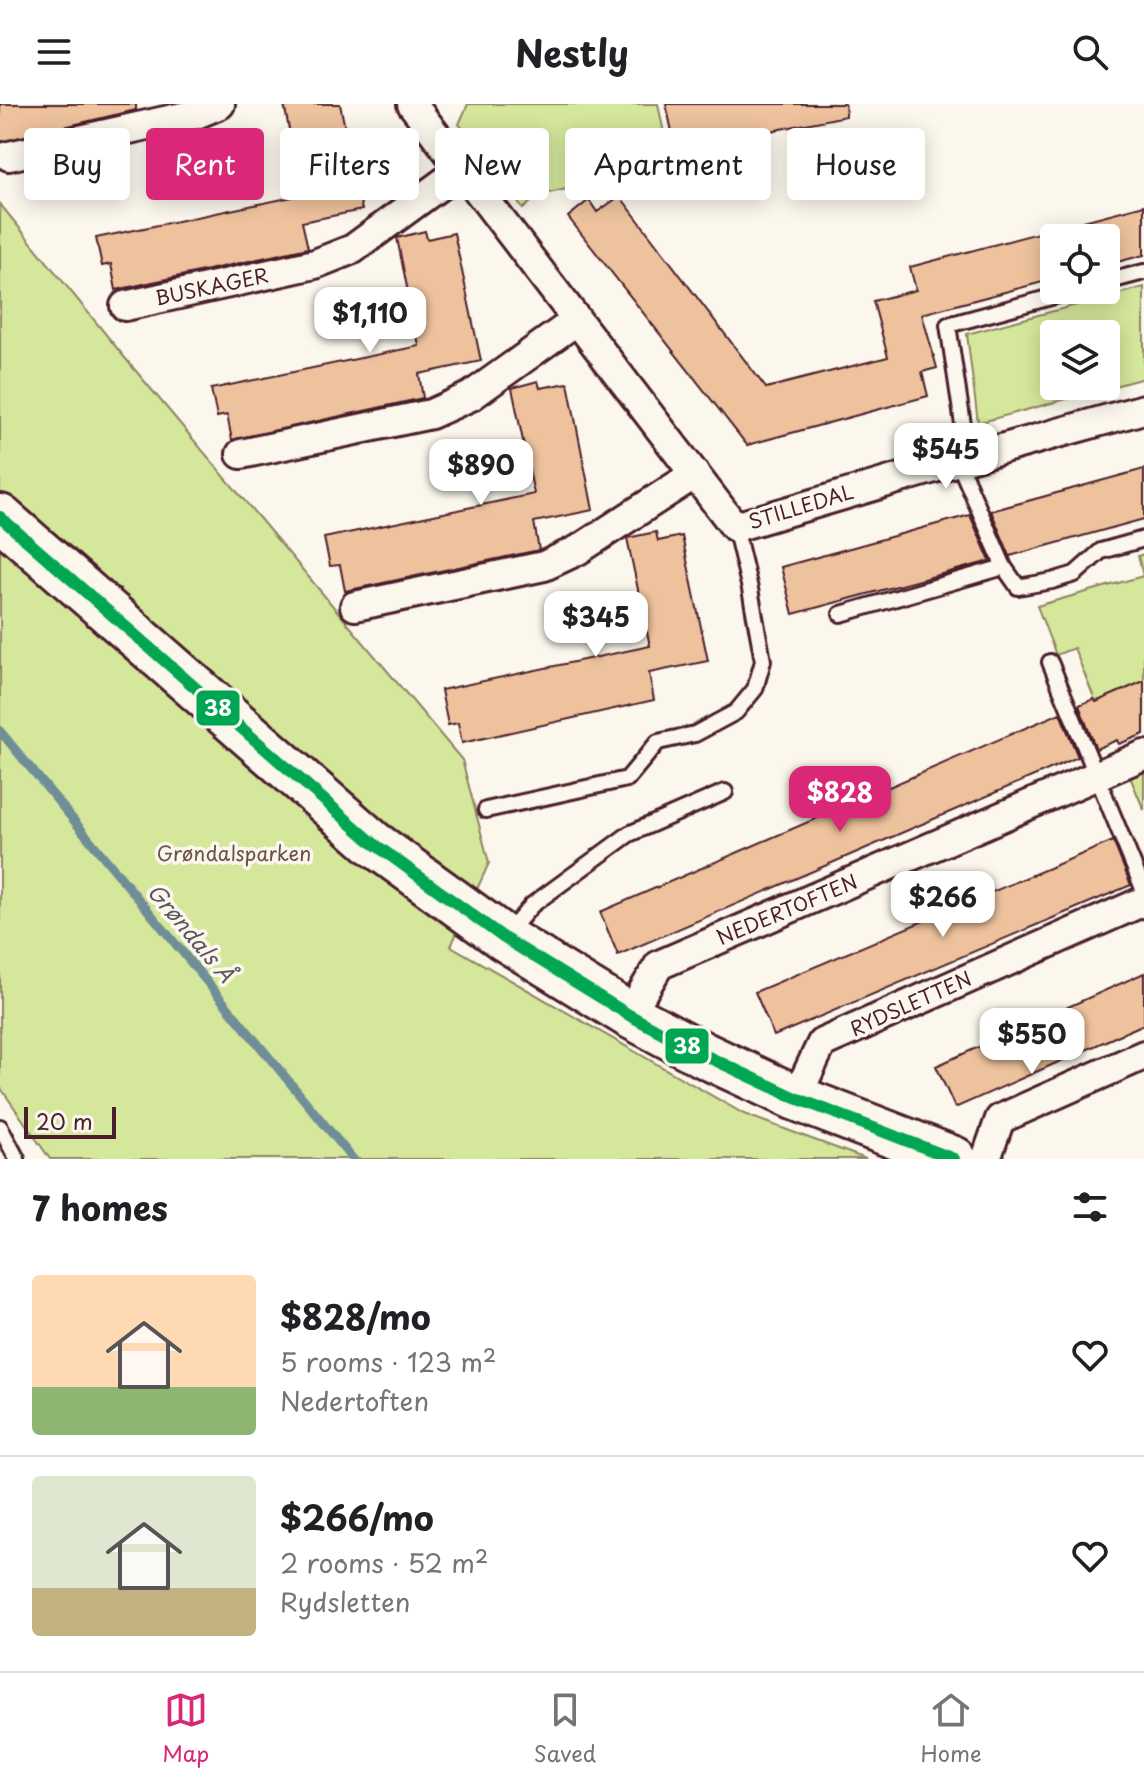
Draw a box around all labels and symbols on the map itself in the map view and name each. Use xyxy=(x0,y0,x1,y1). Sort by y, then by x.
street label: BUSKAGER xyxy=(152,259,271,313)
pin: $1,110 xyxy=(305,287,435,355)
pin: $545 xyxy=(899,423,993,491)
pin: $890 xyxy=(434,439,528,507)
street label: STILLEDAL xyxy=(745,476,857,536)
pin: $345 xyxy=(549,591,643,659)
line badge: 38 xyxy=(195,689,241,727)
text: 38 xyxy=(204,690,232,723)
pin: $828 xyxy=(793,766,887,834)
park label: Grøndalsparken xyxy=(157,838,311,868)
street label: NEDERTOFTEN xyxy=(711,866,862,952)
pin: $266 xyxy=(896,871,990,939)
water label: Grøndals Å xyxy=(141,875,244,990)
street label: RYDSLETTEN xyxy=(845,963,976,1043)
pin: $550 xyxy=(985,1008,1079,1076)
line badge: 38 xyxy=(664,1027,710,1065)
text: 38 xyxy=(673,1028,701,1061)
scale bar xyxy=(24,1103,116,1139)

